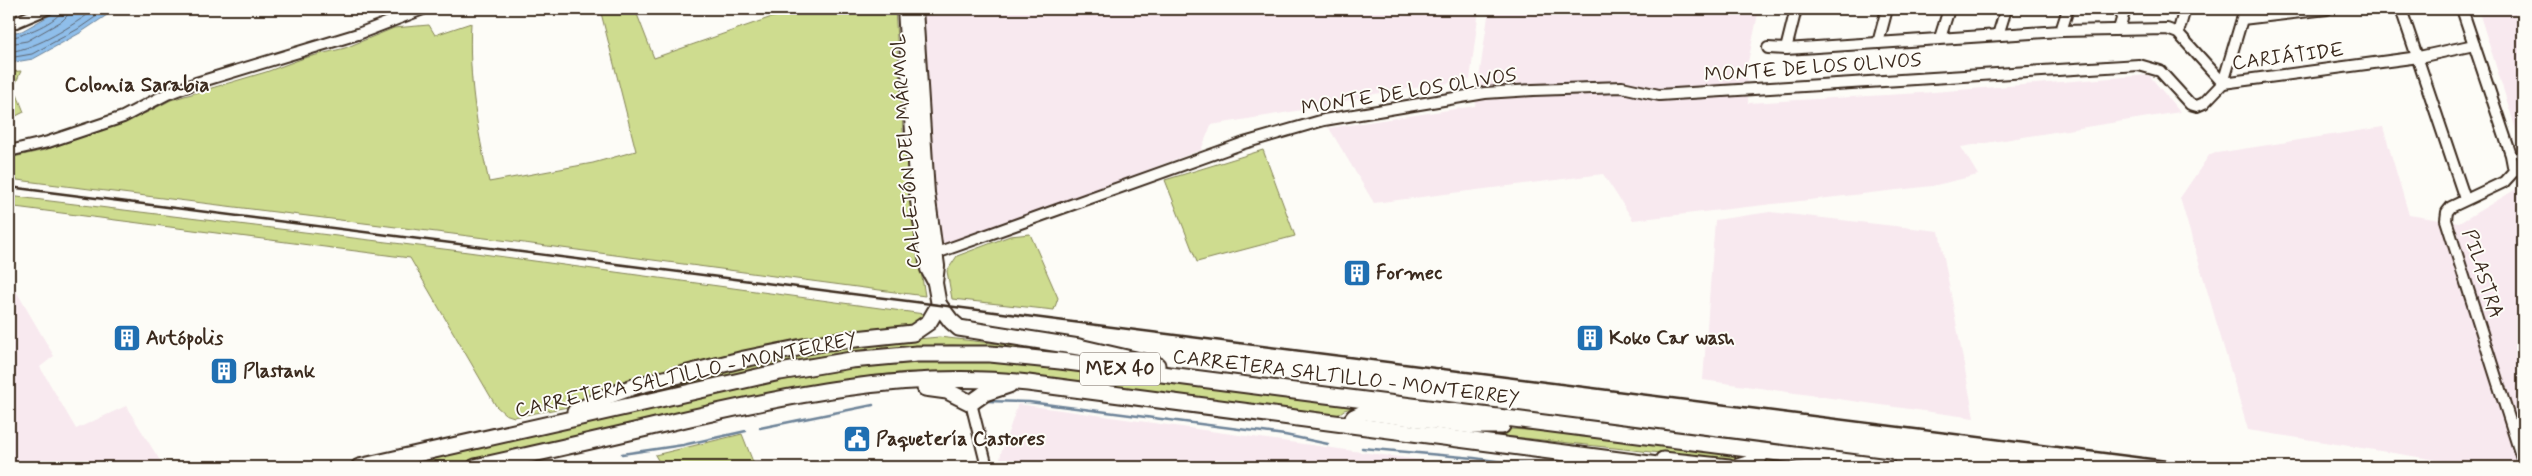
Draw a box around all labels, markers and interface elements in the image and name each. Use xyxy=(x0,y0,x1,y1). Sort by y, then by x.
street label: CALLEJÓN DEL MÁRMOL xyxy=(885,33,929,269)
street label: CARIÁTIDE xyxy=(2231,37,2345,77)
street label: MONTE DE LOS OLIVOS xyxy=(1703,47,1923,89)
street label: MONTE DE LOS OLIVOS xyxy=(1299,62,1519,122)
district label: Colonia Sarabia xyxy=(64,71,210,99)
street label: PILASTRA xyxy=(2455,226,2509,322)
building icon: Formec xyxy=(1342,258,1372,288)
place label: Formec xyxy=(1376,260,1442,287)
building icon: Autópolis xyxy=(112,323,142,353)
building icon: Koko Car wash xyxy=(1575,323,1605,353)
place label: Autópolis xyxy=(146,325,224,352)
place label: Koko Car wash xyxy=(1609,325,1735,352)
street label: CARRETERA SALTILLO - MONTERREY xyxy=(512,326,860,424)
street label: CARRETERA SALTILLO - MONTERREY xyxy=(1171,343,1521,413)
road number: MEX 40 xyxy=(1080,352,1160,386)
building icon: Plastank xyxy=(209,356,239,386)
place label: Plastank xyxy=(243,358,316,385)
public building icon: Paquetería Castores xyxy=(842,424,872,454)
place label: Paquetería Castores xyxy=(876,426,1045,453)

